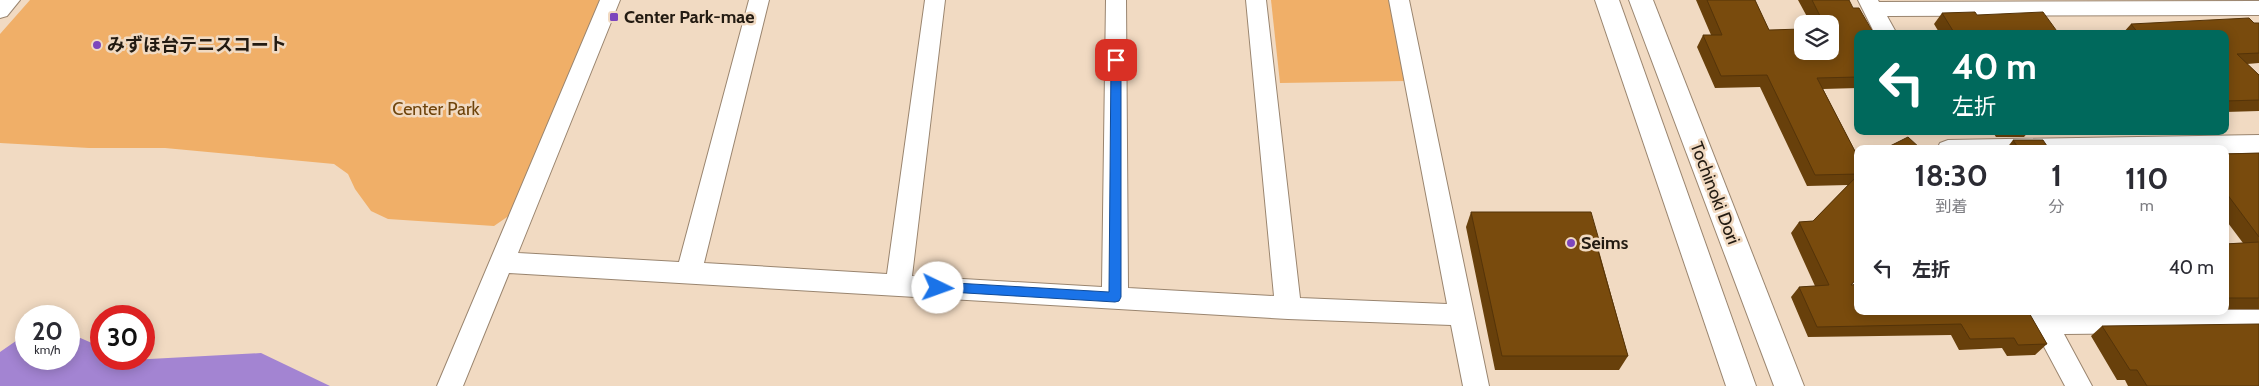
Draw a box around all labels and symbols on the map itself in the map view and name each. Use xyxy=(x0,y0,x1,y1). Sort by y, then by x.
place label: Center Park-mae xyxy=(624,6,755,28)
marker: Center Park-mae xyxy=(608,11,620,23)
place label: みずほ台テニスコート xyxy=(107,34,287,56)
marker: みずほ台テニスコート xyxy=(91,39,103,51)
pin xyxy=(1095,39,1137,81)
park label: Center Park xyxy=(392,98,481,120)
street label: Tochinoki Dori xyxy=(1685,139,1745,247)
place label: Seims xyxy=(1581,232,1629,254)
marker: Seims xyxy=(1565,237,1577,249)
position arrow xyxy=(911,261,963,313)
speed limit sign: 30 xyxy=(90,305,155,370)

